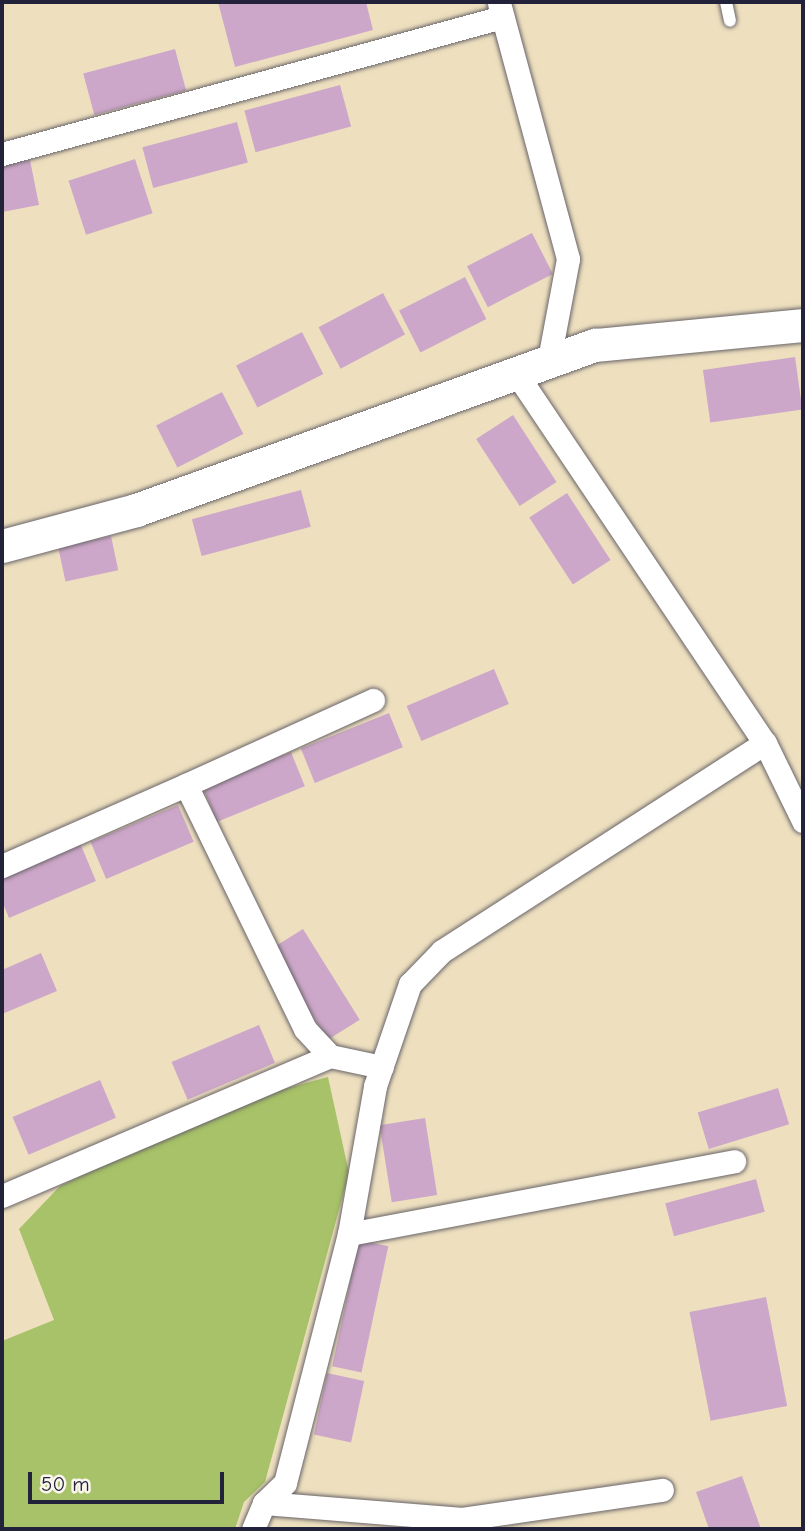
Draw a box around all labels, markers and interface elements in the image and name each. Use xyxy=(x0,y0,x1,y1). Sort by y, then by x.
scale bar xyxy=(32,1458,228,1502)
text: 50 m xyxy=(41,1472,90,1496)

